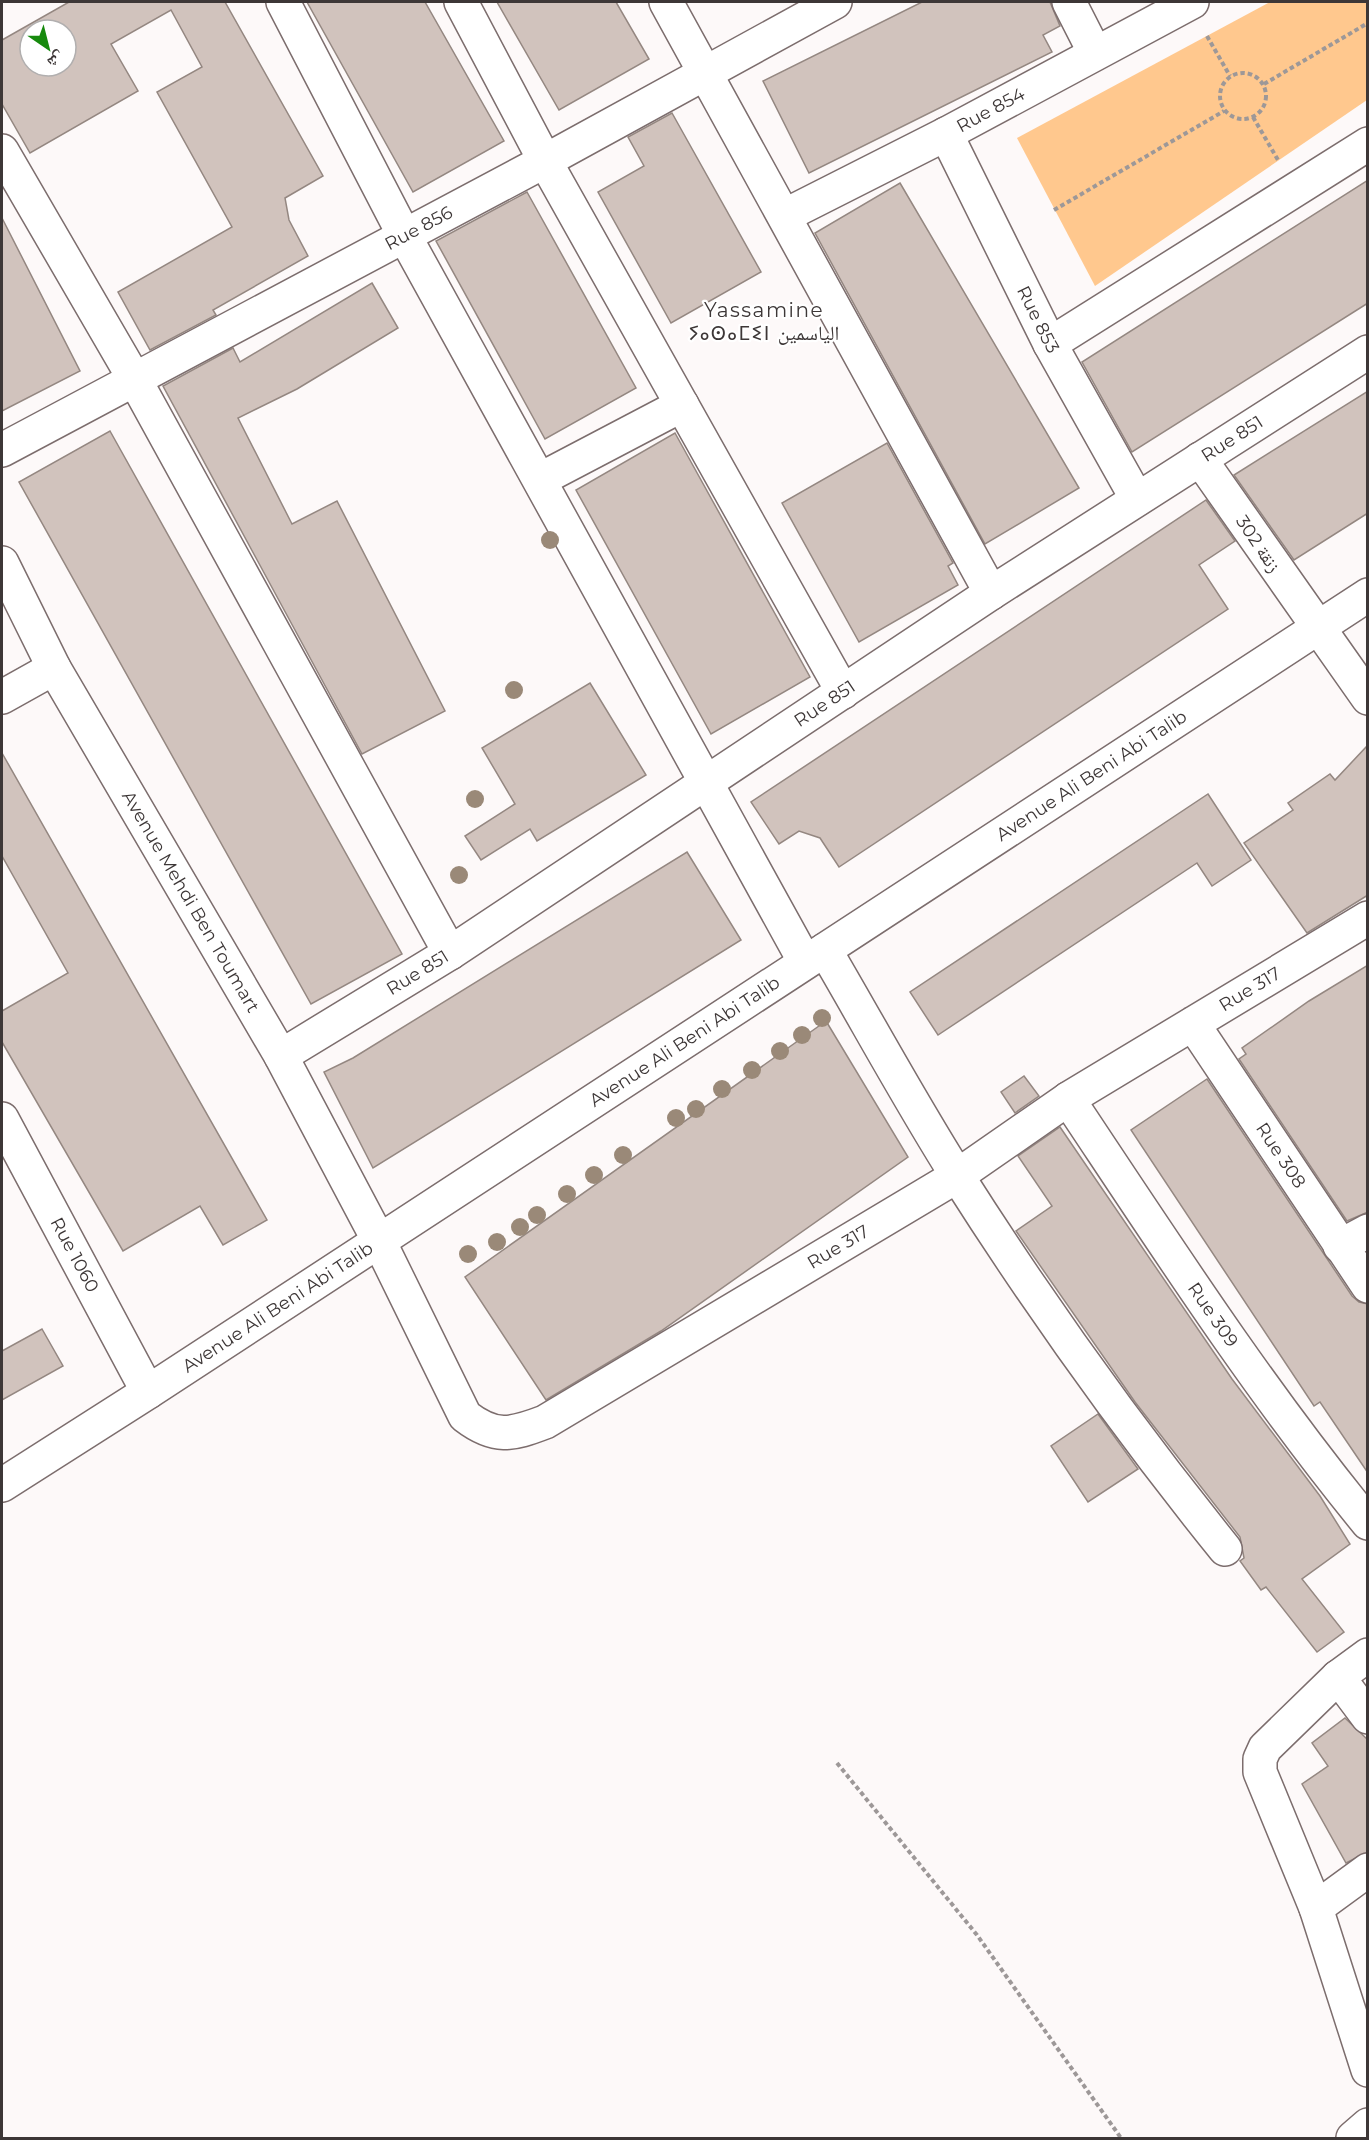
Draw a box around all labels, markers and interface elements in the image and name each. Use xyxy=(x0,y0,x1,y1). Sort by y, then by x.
north arrow xyxy=(18,18,78,78)
text: ش xyxy=(44,47,69,73)
street label: Rue 854 xyxy=(953,83,1029,137)
street label: Rue 856 xyxy=(381,201,456,255)
street label: Rue 853 xyxy=(1012,282,1064,357)
district label: Yassamine ⵢⴰⵙⴰⵎⵉⵏ الياسمين xyxy=(689,298,839,345)
street label: Rue 851 xyxy=(1197,411,1267,467)
street label: زنقة 302 xyxy=(1231,511,1285,577)
street label: Rue 851 xyxy=(790,675,859,732)
street label: Avenue Ali Beni Abi Talib xyxy=(992,705,1191,846)
street label: Avenue Mehdi Ben Toumart xyxy=(117,787,264,1017)
street label: Rue 851 xyxy=(382,945,453,1000)
street label: Rue 317 xyxy=(1215,962,1285,1016)
street label: Avenue Ali Beni Abi Talib xyxy=(585,971,784,1112)
street label: Rue 308 xyxy=(1251,1118,1311,1192)
street label: Rue 1060 xyxy=(46,1213,104,1296)
street label: Rue 317 xyxy=(803,1220,873,1274)
street label: Avenue Ali Beni Abi Talib xyxy=(178,1237,377,1378)
street label: Rue 309 xyxy=(1183,1278,1243,1352)

